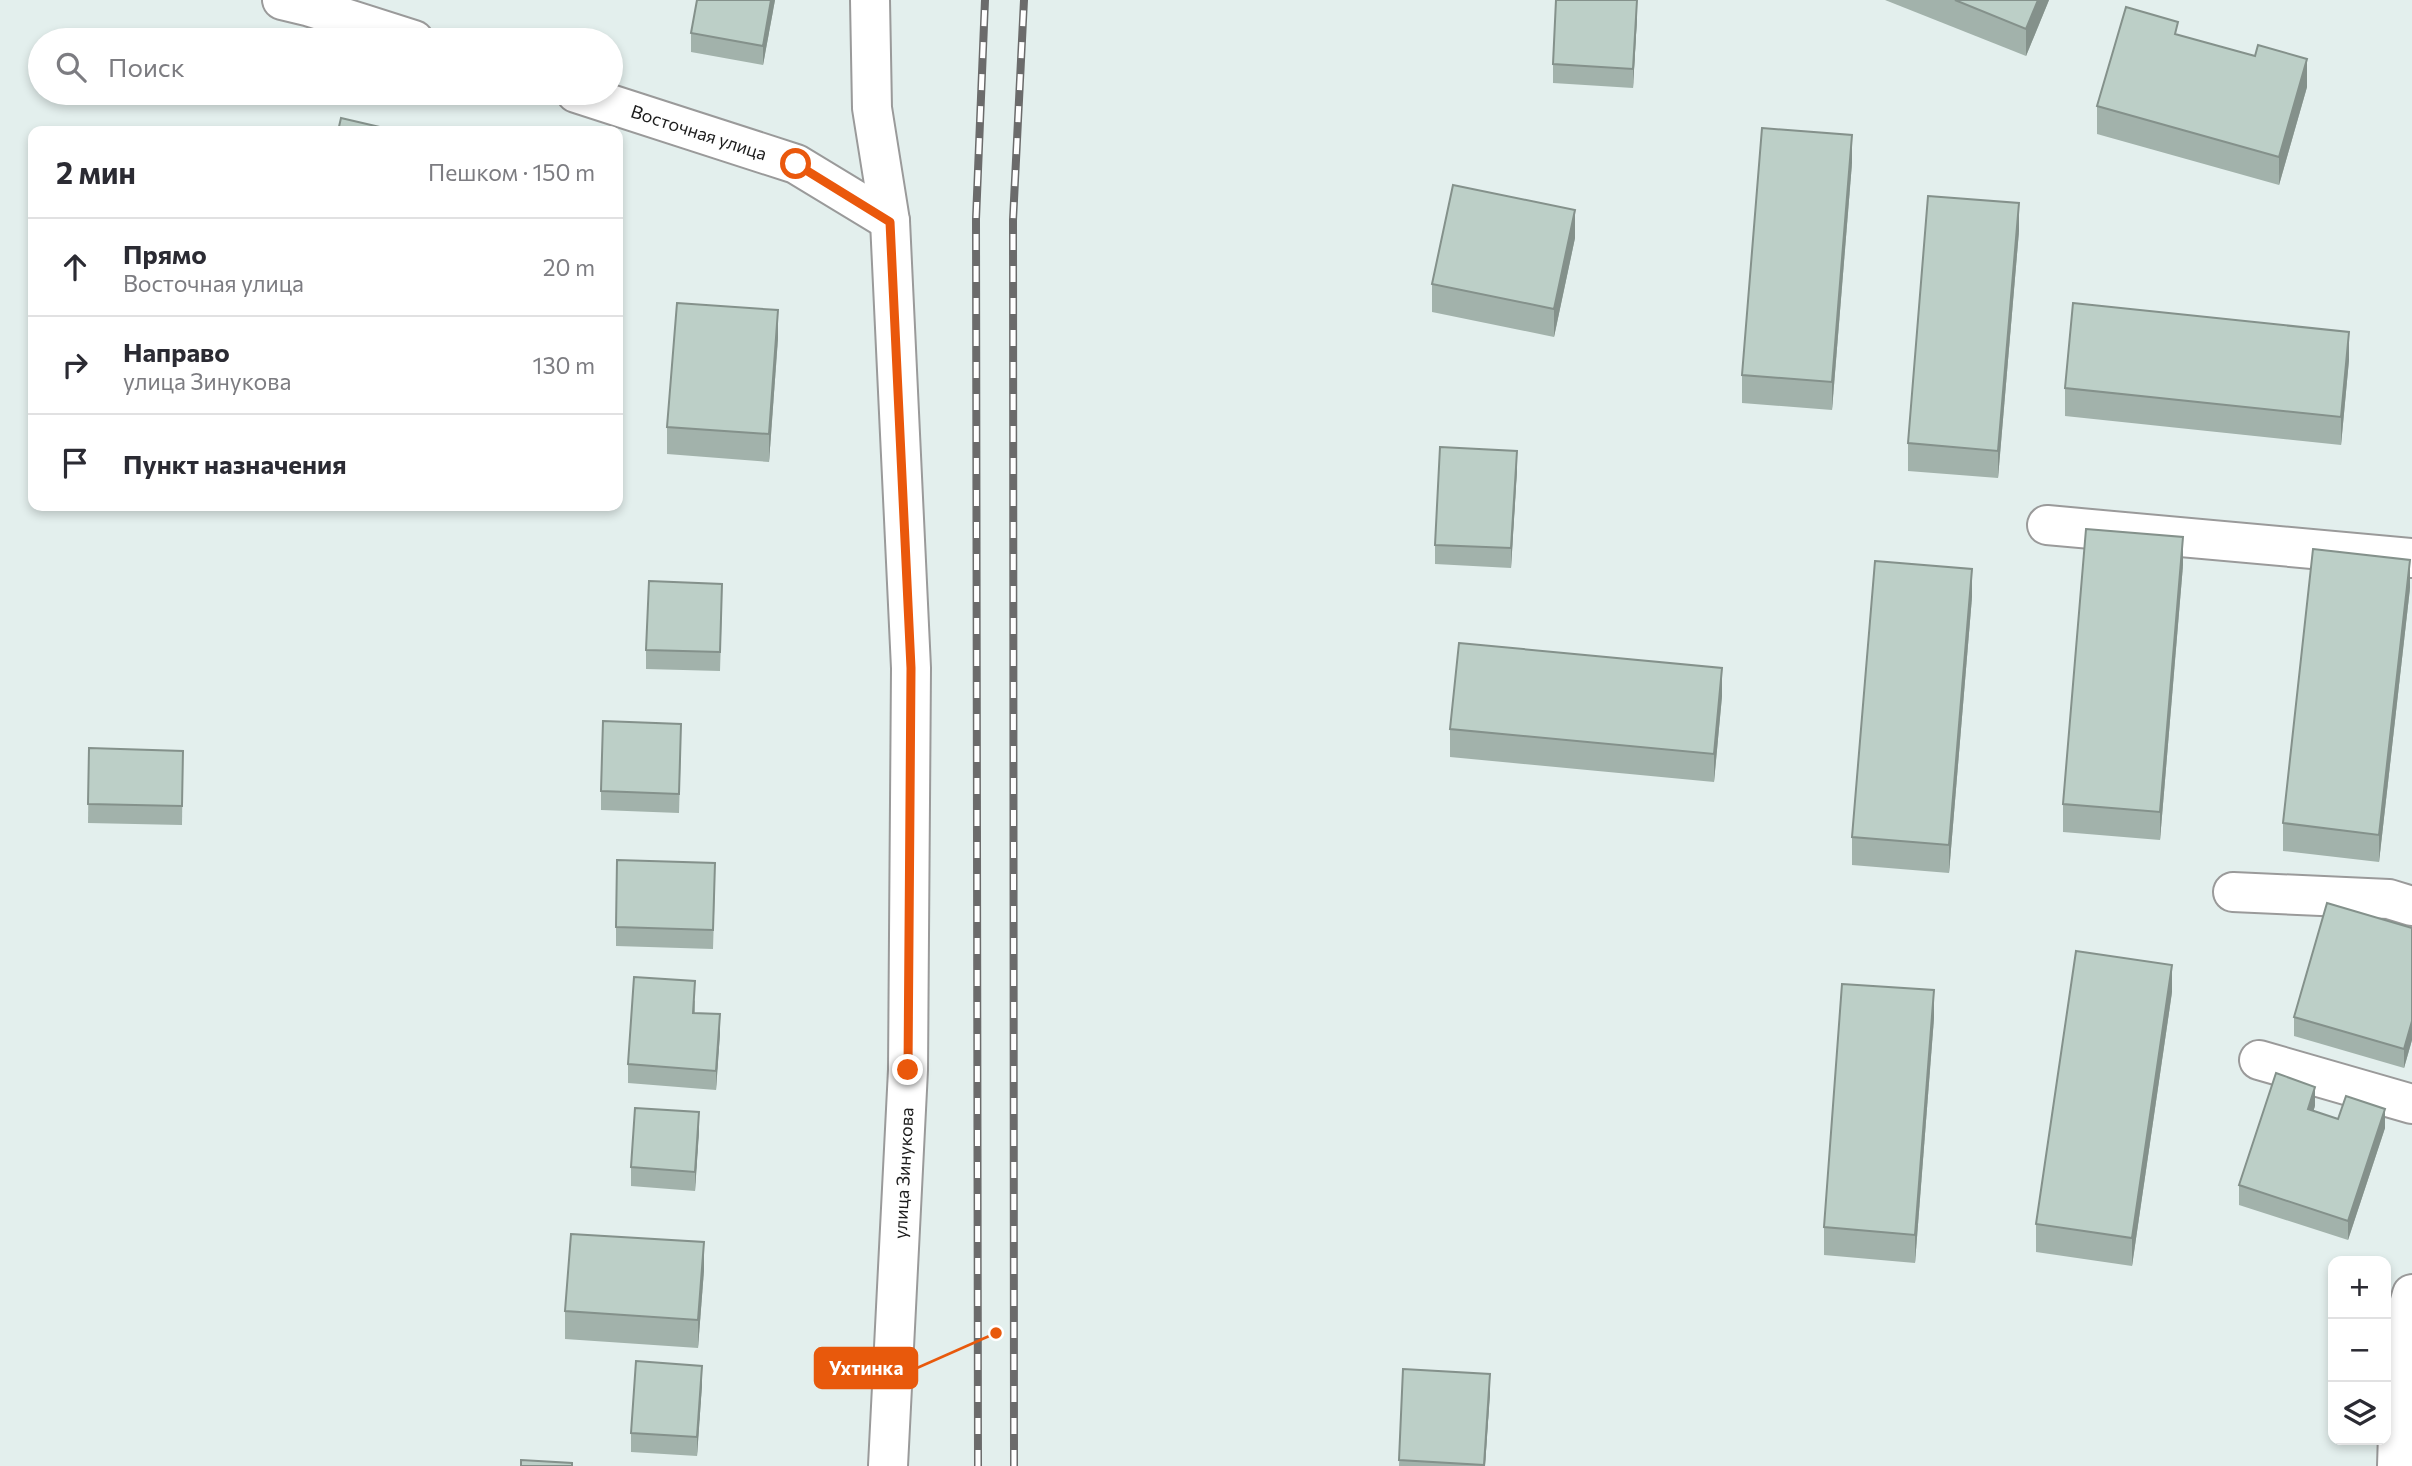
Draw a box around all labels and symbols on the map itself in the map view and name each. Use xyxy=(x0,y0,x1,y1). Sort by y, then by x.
street label: Восточная улица xyxy=(628,100,770,164)
route start xyxy=(780,148,811,179)
route end xyxy=(892,1054,923,1085)
street label: улица Зинукова xyxy=(889,1107,917,1239)
callout: Ухтинка xyxy=(815,1348,917,1388)
text: Ухтинка xyxy=(829,1356,903,1379)

